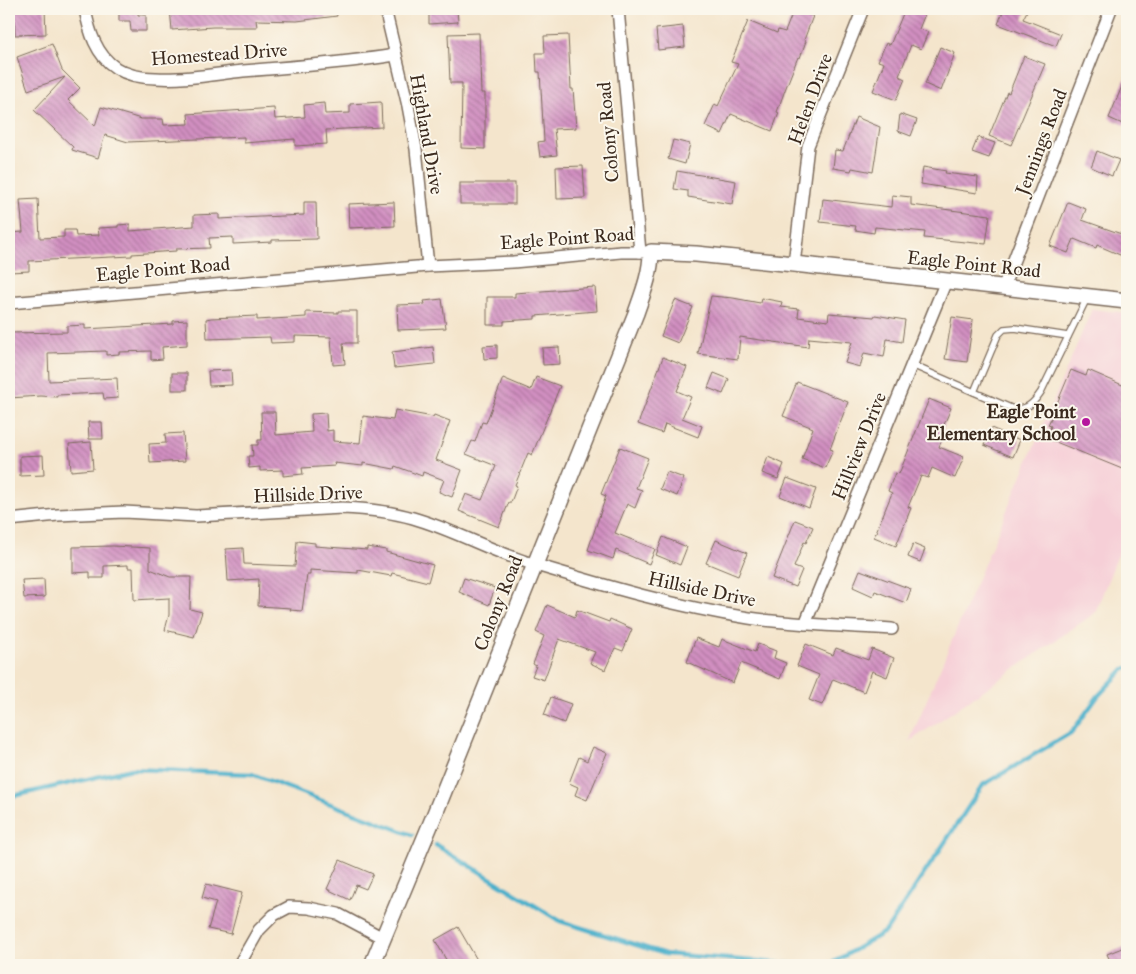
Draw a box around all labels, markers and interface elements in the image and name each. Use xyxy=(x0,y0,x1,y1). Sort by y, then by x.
street label: Homestead Drive xyxy=(150,38,288,70)
street label: Helen Drive xyxy=(783,50,837,148)
street label: Highland Drive xyxy=(404,72,449,196)
street label: Colony Road xyxy=(592,80,624,183)
street label: Jennings Road xyxy=(1010,85,1073,200)
street label: Eagle Point Road xyxy=(499,222,635,255)
street label: Eagle Point Road xyxy=(906,246,1043,284)
street label: Eagle Point Road xyxy=(95,252,232,287)
street label: Hillview Drive xyxy=(827,389,891,503)
place label: Eagle Point Elementary School xyxy=(927,400,1077,446)
marker: Eagle Point Elementary School xyxy=(1080,416,1092,428)
street label: Hillside Drive xyxy=(253,481,363,507)
street label: Colony Road xyxy=(468,552,528,654)
street label: Hillside Drive xyxy=(646,566,758,612)

